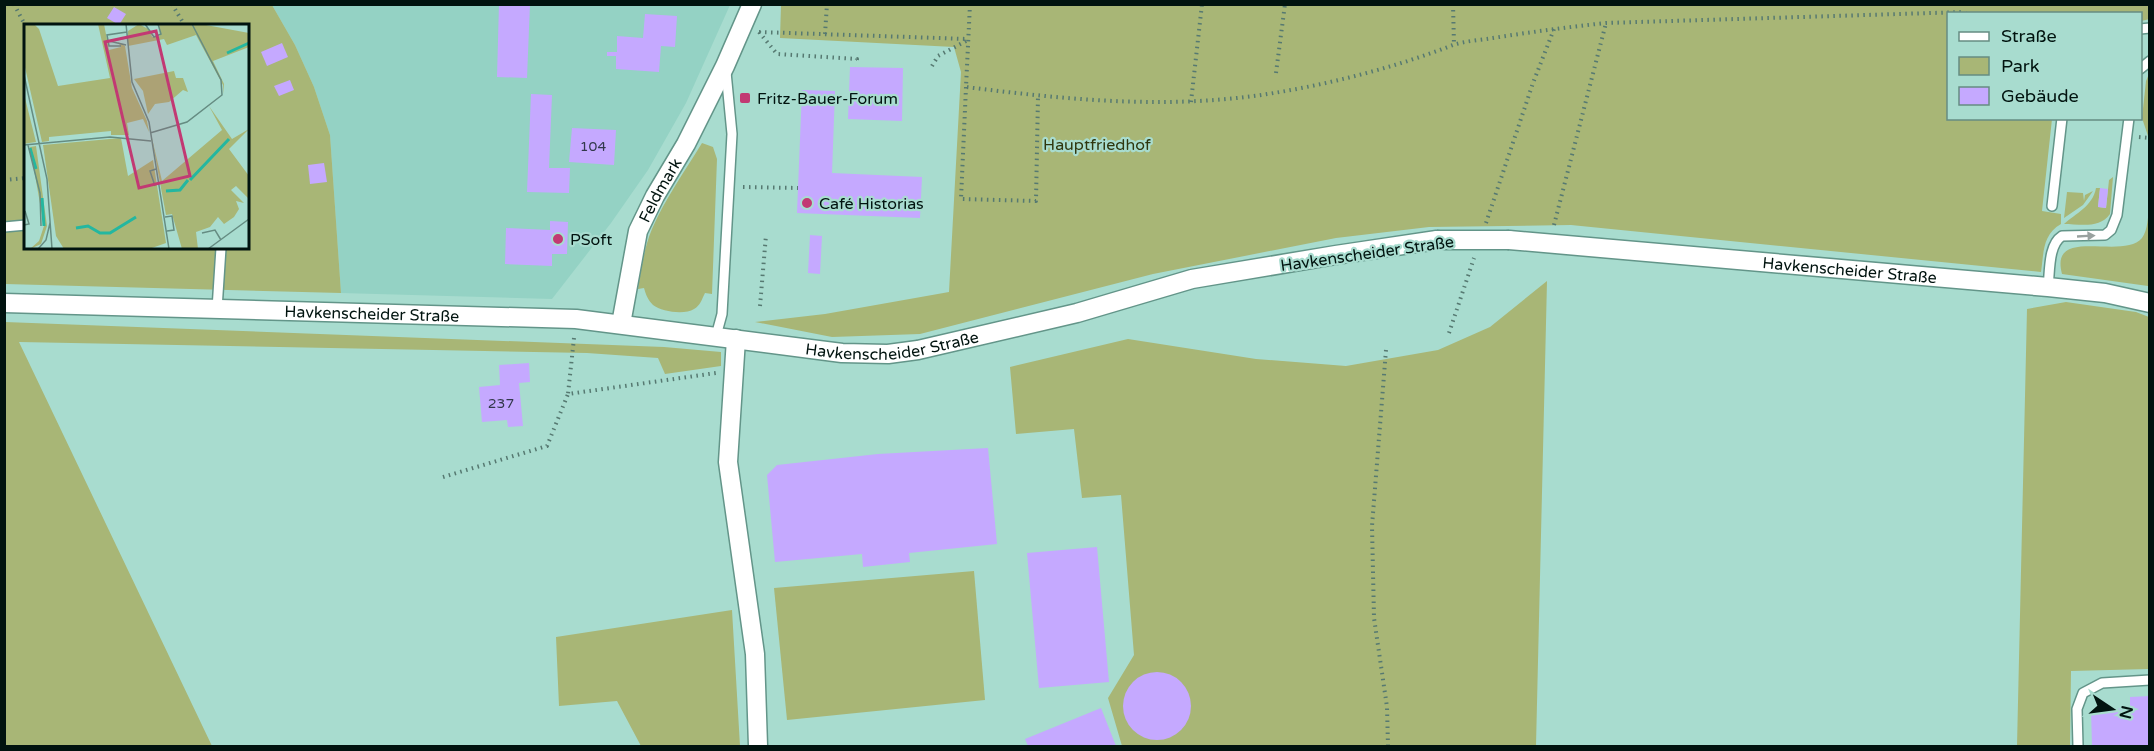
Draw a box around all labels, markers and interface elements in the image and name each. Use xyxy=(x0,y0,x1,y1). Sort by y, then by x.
legend xyxy=(1947,12,2142,120)
inset map xyxy=(24,24,249,249)
text: Straße xyxy=(2001,25,2057,47)
text: Park xyxy=(2001,55,2040,77)
text: Gebäude xyxy=(2001,85,2079,107)
place label: Fritz-Bauer-Forum xyxy=(757,89,898,109)
marker: Fritz-Bauer-Forum xyxy=(738,91,752,105)
park label: Hauptfriedhof xyxy=(1043,135,1152,155)
house number: 104 xyxy=(580,138,606,155)
street label: Feldmark xyxy=(635,154,687,226)
place label: Café Historias xyxy=(819,194,924,214)
marker: Café Historias xyxy=(800,196,814,210)
place label: PSoft xyxy=(570,230,612,250)
one-way arrow xyxy=(2077,231,2096,240)
marker: PSoft xyxy=(551,232,565,246)
street label: Havkenscheider Straße xyxy=(1279,232,1455,276)
street label: Havkenscheider Straße xyxy=(1762,253,1938,288)
street label: Havkenscheider Straße xyxy=(284,302,460,327)
street label: Havkenscheider Straße xyxy=(804,327,981,365)
house number: 237 xyxy=(488,395,514,412)
north arrow xyxy=(2082,679,2142,739)
text: N xyxy=(2114,704,2137,721)

